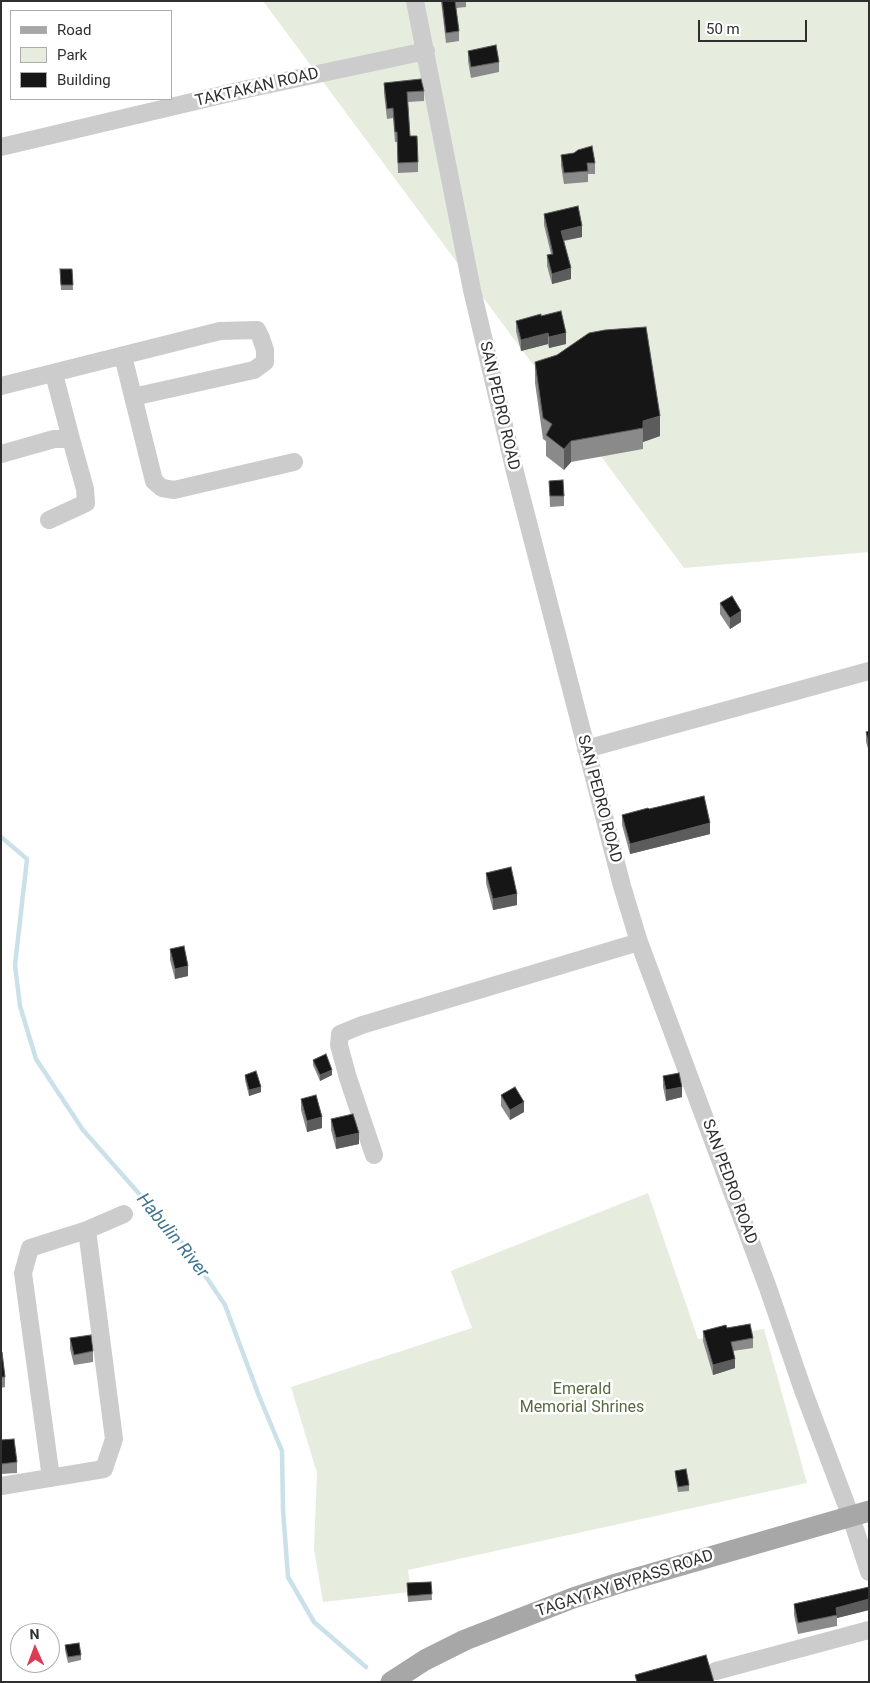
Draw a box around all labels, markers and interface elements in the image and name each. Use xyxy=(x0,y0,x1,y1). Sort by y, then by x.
legend xyxy=(10,10,172,100)
scale bar xyxy=(700,10,809,42)
text: 50 m xyxy=(706,20,740,38)
text: Road xyxy=(57,21,91,39)
text: Park xyxy=(57,46,87,64)
street label: TAKTAKAN ROAD xyxy=(193,64,321,112)
text: Building xyxy=(57,71,111,89)
street label: SAN PEDRO ROAD xyxy=(475,340,523,472)
street label: SAN PEDRO ROAD xyxy=(573,733,625,865)
street label: SAN PEDRO ROAD xyxy=(697,1117,761,1247)
water label: Habulin River xyxy=(131,1189,213,1283)
park label: Emerald Memorial Shrines xyxy=(520,1380,644,1418)
street label: TAGAYTAY BYPASS ROAD xyxy=(534,1546,716,1622)
north arrow xyxy=(10,1623,60,1673)
text: N xyxy=(29,1626,40,1642)

